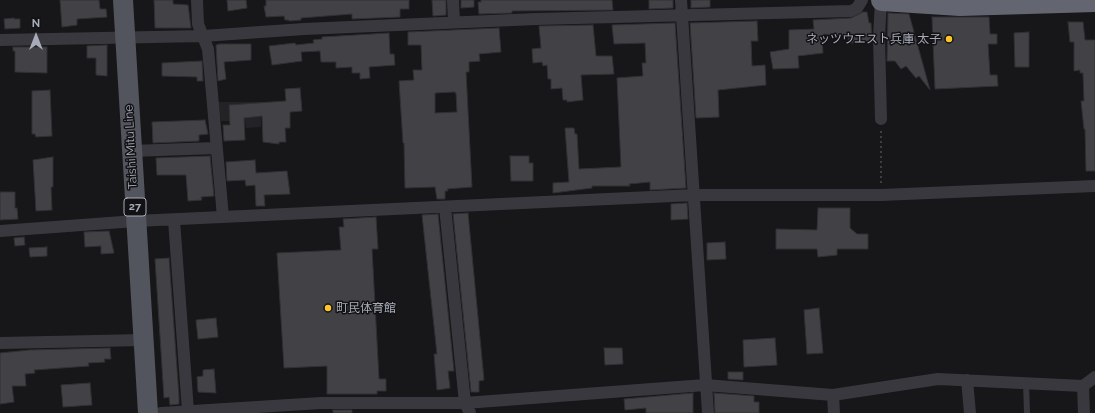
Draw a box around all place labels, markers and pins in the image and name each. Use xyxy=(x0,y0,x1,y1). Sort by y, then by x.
place label: ネッツウエスト兵庫 太子 xyxy=(806,32,941,46)
marker: ネッツウエスト兵庫 太子 xyxy=(944,34,954,44)
place label: 町民体育館 xyxy=(336,301,396,315)
marker: 町民体育館 xyxy=(323,303,333,313)

